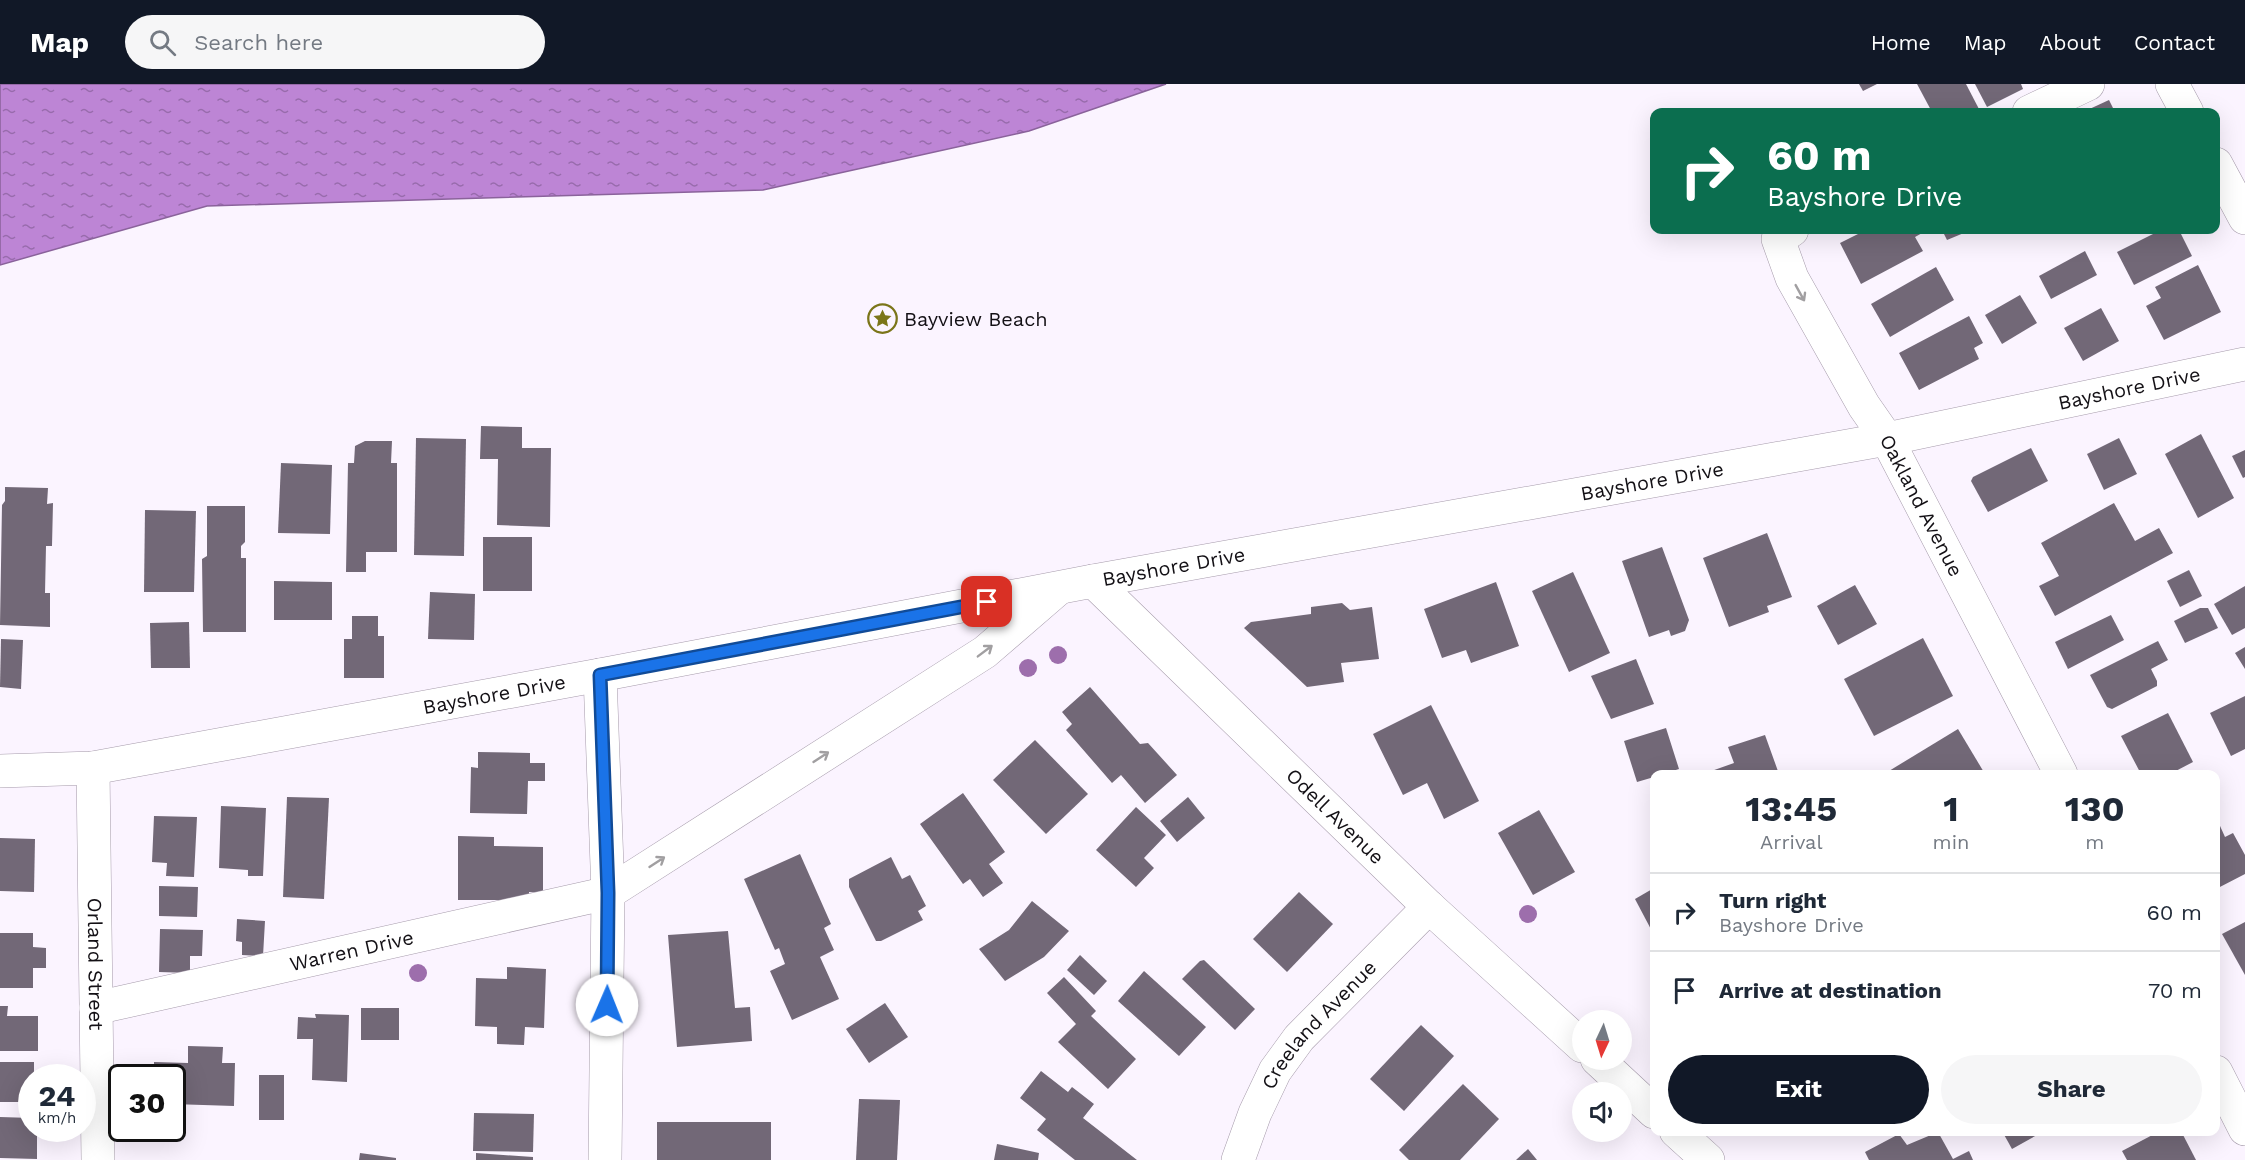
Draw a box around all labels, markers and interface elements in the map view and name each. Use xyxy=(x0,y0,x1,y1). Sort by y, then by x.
search box xyxy=(125,15,545,69)
text: Map xyxy=(30,26,89,59)
icon: search xyxy=(146,26,179,59)
text: Search here xyxy=(194,30,323,55)
text: Home xyxy=(1871,30,1931,55)
text: Map xyxy=(1964,30,2007,55)
text: About xyxy=(2040,30,2101,55)
text: Contact xyxy=(2134,30,2215,55)
text: 60 m xyxy=(1767,131,1871,180)
icon: right xyxy=(1668,132,1746,210)
text: Bayshore Drive xyxy=(1767,181,1962,213)
one-way arrow xyxy=(1795,284,1807,301)
place icon: Bayview Beach xyxy=(867,303,899,335)
place label: Bayview Beach xyxy=(904,307,1048,331)
street label: Bayshore Drive xyxy=(2056,362,2202,415)
street label: Oakland Avenue xyxy=(1875,430,1968,581)
street label: Bayshore Drive xyxy=(1579,456,1726,506)
street label: Bayshore Drive xyxy=(1100,542,1247,591)
pin xyxy=(961,576,1012,627)
icon: arrive xyxy=(970,585,1003,618)
one-way arrow xyxy=(977,645,993,657)
street label: Bayshore Drive xyxy=(421,670,568,719)
one-way arrow xyxy=(813,750,830,763)
street label: Odell Avenue xyxy=(1281,763,1389,869)
text: 13:45 xyxy=(1745,788,1837,830)
text: 1 xyxy=(1943,788,1959,830)
text: 130 xyxy=(2065,788,2125,830)
text: Arrival xyxy=(1760,830,1823,854)
text: min xyxy=(1933,830,1969,854)
text: m xyxy=(2085,830,2104,854)
one-way arrow xyxy=(648,856,665,868)
text: Turn right xyxy=(1719,888,1826,913)
icon: right xyxy=(1668,896,1701,929)
street label: Orland Street xyxy=(83,898,108,1031)
text: 60 m xyxy=(2146,900,2202,925)
text: Bayshore Drive xyxy=(1719,913,1864,937)
street label: Warren Drive xyxy=(287,925,416,976)
street label: Creeland Avenue xyxy=(1256,955,1381,1093)
position arrow xyxy=(575,973,639,1037)
icon: arrive xyxy=(1668,974,1701,1007)
text: Arrive at destination xyxy=(1719,978,1942,1003)
text: 70 m xyxy=(2148,978,2202,1003)
north arrow xyxy=(1572,1010,1632,1070)
map controls xyxy=(1572,1010,1632,1142)
button: Exit xyxy=(1668,1055,1929,1124)
button: Share xyxy=(1941,1055,2202,1124)
speed limit sign: 30 xyxy=(108,1064,186,1142)
text: 24 xyxy=(39,1078,75,1113)
button: sound xyxy=(1572,1082,1632,1142)
text: km/h xyxy=(38,1109,76,1127)

